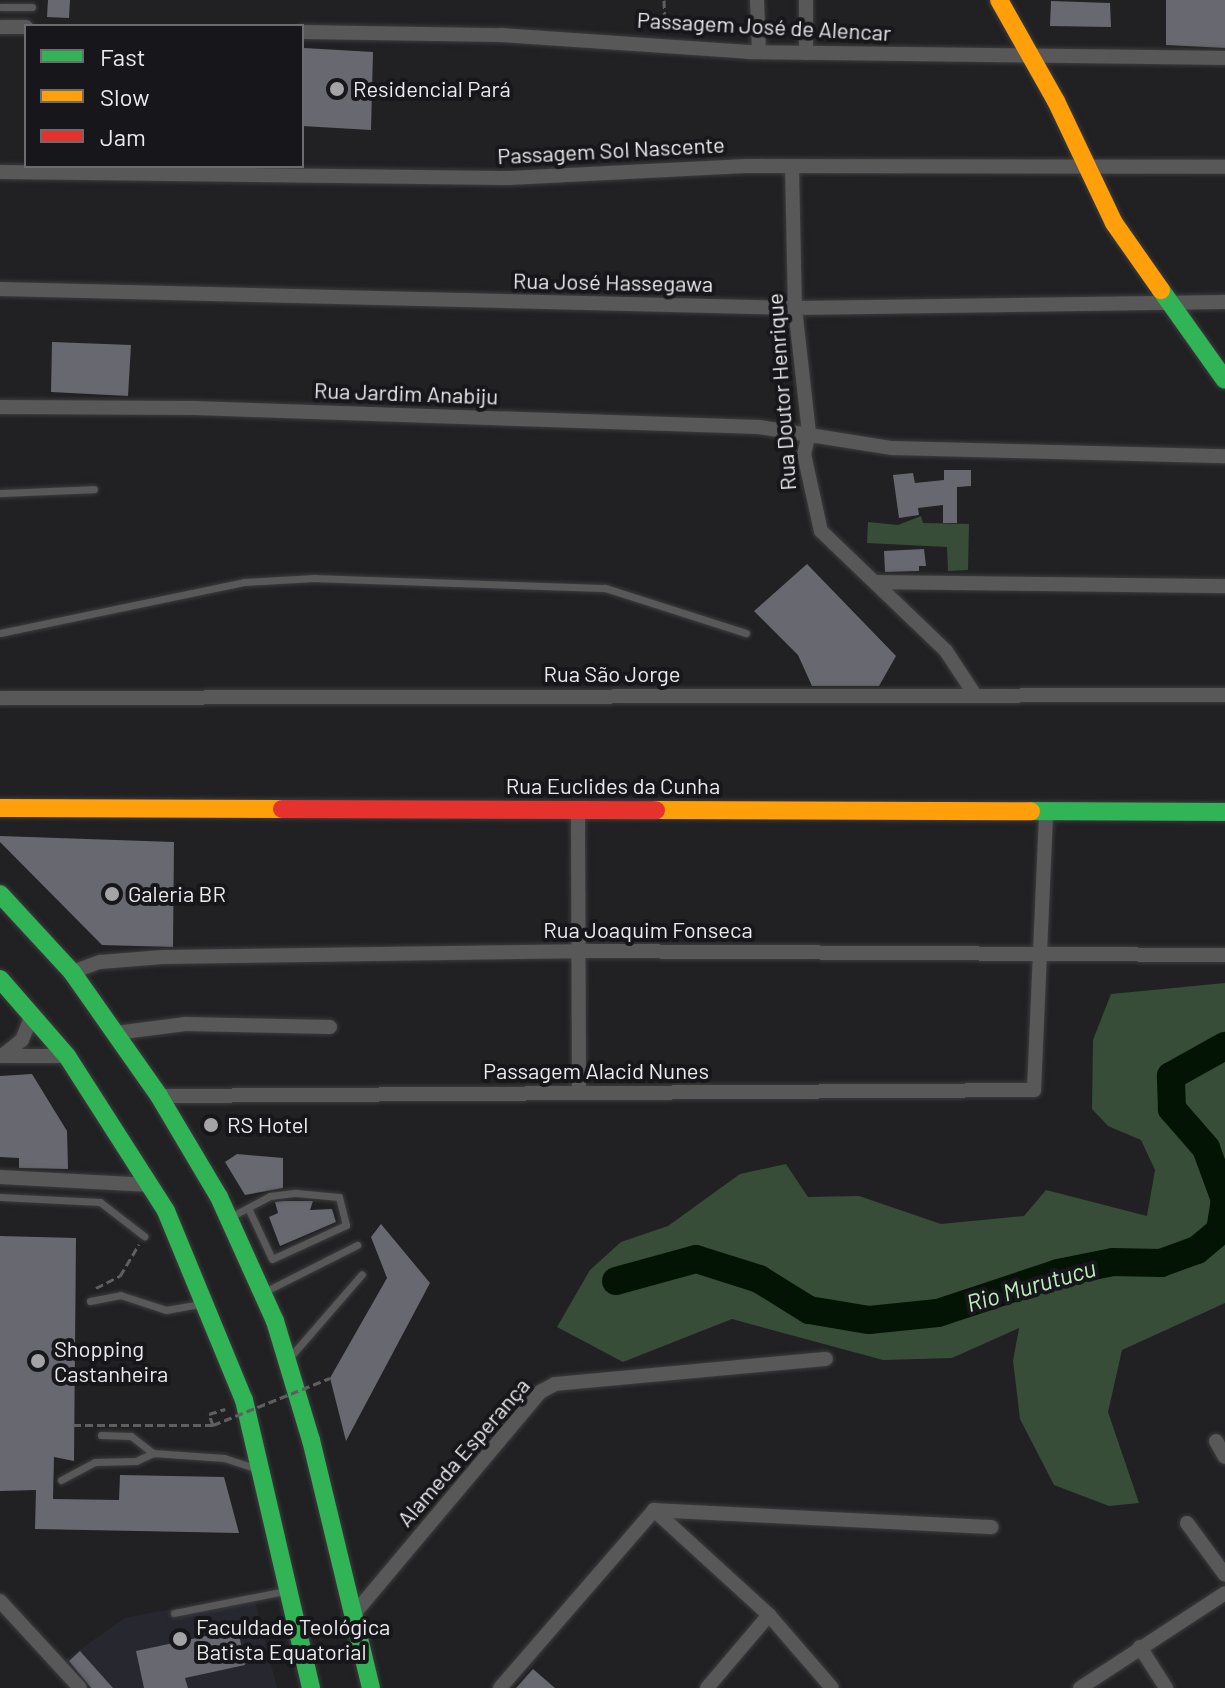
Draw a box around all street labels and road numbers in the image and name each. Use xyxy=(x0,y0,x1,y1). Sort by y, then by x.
street label: Passagem José de Alencar xyxy=(636,6,892,46)
street label: Passagem Sol Nascente xyxy=(497,131,725,169)
street label: Rua José Hassegawa xyxy=(513,267,713,297)
street label: Rua Doutor Henrique xyxy=(761,293,801,491)
street label: Rua Jardim Anabiju xyxy=(313,377,499,409)
street label: Rua São Jorge xyxy=(543,661,681,687)
street label: Rua Euclides da Cunha xyxy=(506,773,720,799)
street label: Rua Joaquim Fonseca xyxy=(543,917,753,943)
street label: Passagem Alacid Nunes xyxy=(483,1058,709,1084)
street label: Alameda Esperança xyxy=(391,1372,535,1532)

